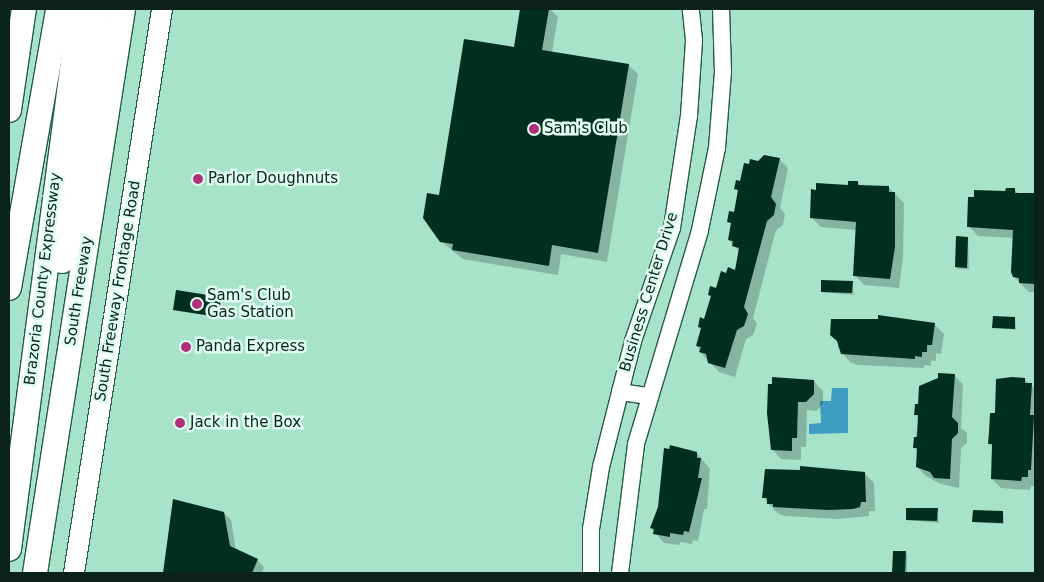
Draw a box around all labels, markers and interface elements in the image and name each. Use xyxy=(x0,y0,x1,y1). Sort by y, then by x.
place label: Sam's Club xyxy=(544,120,628,138)
marker: Sam's Club xyxy=(528,123,540,135)
place label: Parlor Doughnuts xyxy=(208,170,338,188)
street label: Brazoria County Expressway xyxy=(21,172,65,386)
marker: Parlor Doughnuts xyxy=(192,173,204,185)
street label: South Freeway Frontage Road xyxy=(92,179,144,403)
street label: Business Center Drive xyxy=(616,210,682,374)
street label: South Freeway xyxy=(61,235,97,347)
place label: Sam's Club Gas Station xyxy=(207,286,294,321)
marker: Sam's Club Gas Station xyxy=(191,298,203,310)
place label: Panda Express xyxy=(196,338,305,356)
marker: Panda Express xyxy=(180,341,192,353)
place label: Jack in the Box xyxy=(190,414,301,432)
marker: Jack in the Box xyxy=(174,417,186,429)

